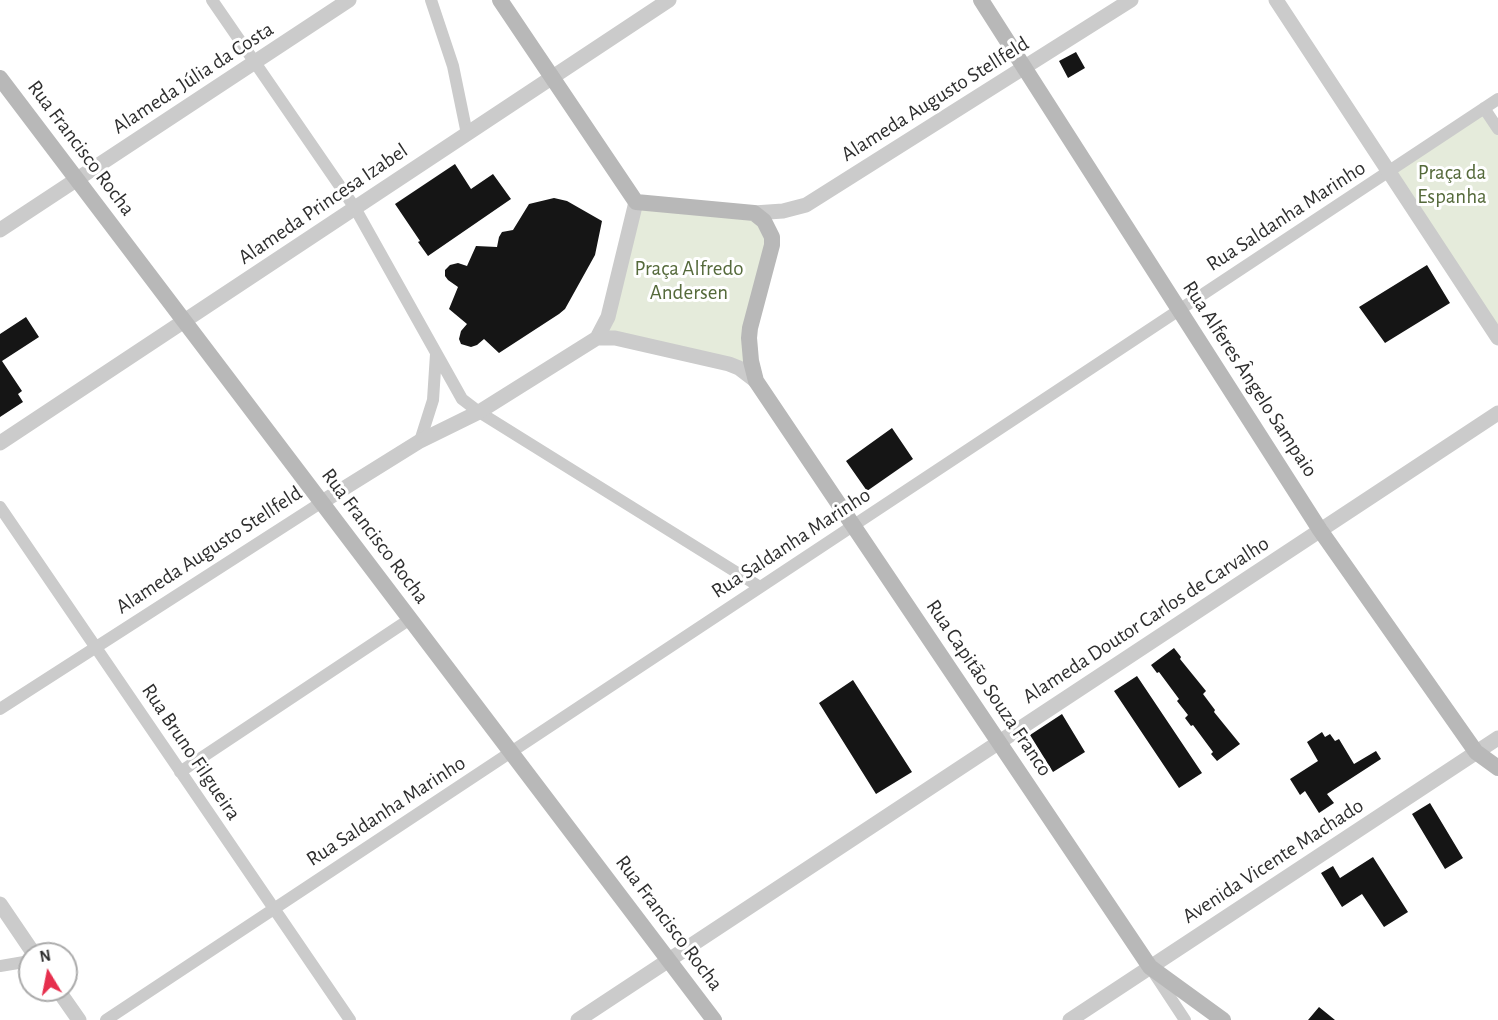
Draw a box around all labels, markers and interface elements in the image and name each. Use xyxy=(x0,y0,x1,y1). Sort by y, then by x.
street label: Alameda Júlia da Costa xyxy=(108,17,278,139)
street label: Alameda Augusto Stellfeld xyxy=(836,31,1034,167)
street label: Rua Francisco Rocha xyxy=(22,75,140,221)
street label: Alameda Princesa Izabel xyxy=(233,138,413,270)
street label: Rua Saldanha Marinho xyxy=(1202,155,1370,277)
park label: Praça da Espanha xyxy=(1417,160,1487,210)
park label: Praça Alfredo Andersen xyxy=(634,256,744,306)
street label: Rua Alferes Ângelo Sampaio xyxy=(1177,276,1323,482)
street label: Rua Francisco Rocha xyxy=(316,463,434,609)
street label: Alameda Augusto Stellfeld xyxy=(111,480,307,620)
street label: Rua Saldanha Marinho xyxy=(707,482,875,604)
street label: Alameda Doutor Carlos de Carvalho xyxy=(1018,531,1274,709)
street label: Rua Capitão Souza Franco xyxy=(921,595,1057,781)
street label: Rua Bruno Filgueira xyxy=(136,679,246,825)
street label: Rua Saldanha Marinho xyxy=(302,750,470,872)
street label: Avenida Vicente Machado xyxy=(1178,793,1368,929)
street label: Rua Francisco Rocha xyxy=(610,850,728,996)
north arrow xyxy=(18,942,78,1002)
text: N xyxy=(38,947,52,965)

